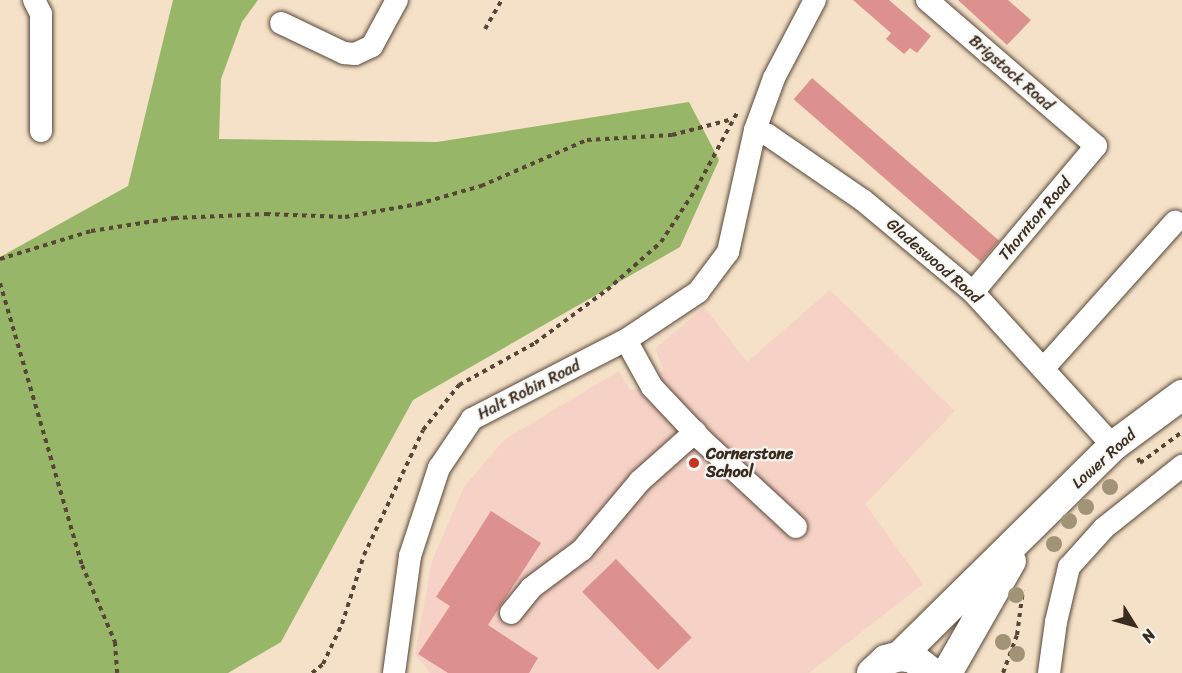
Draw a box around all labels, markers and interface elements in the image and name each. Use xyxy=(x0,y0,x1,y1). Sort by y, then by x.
street label: Brigstock Road xyxy=(965,31,1057,115)
street label: Thornton Road xyxy=(995,173,1075,265)
street label: Gladeswood Road xyxy=(883,214,985,308)
street label: Halt Robin Road xyxy=(474,356,584,424)
street label: Lower Road xyxy=(1068,425,1140,493)
place label: Cornerstone School xyxy=(706,444,793,482)
marker: Cornerstone School xyxy=(687,456,701,470)
north arrow xyxy=(1104,595,1164,655)
text: N xyxy=(1134,623,1164,649)

